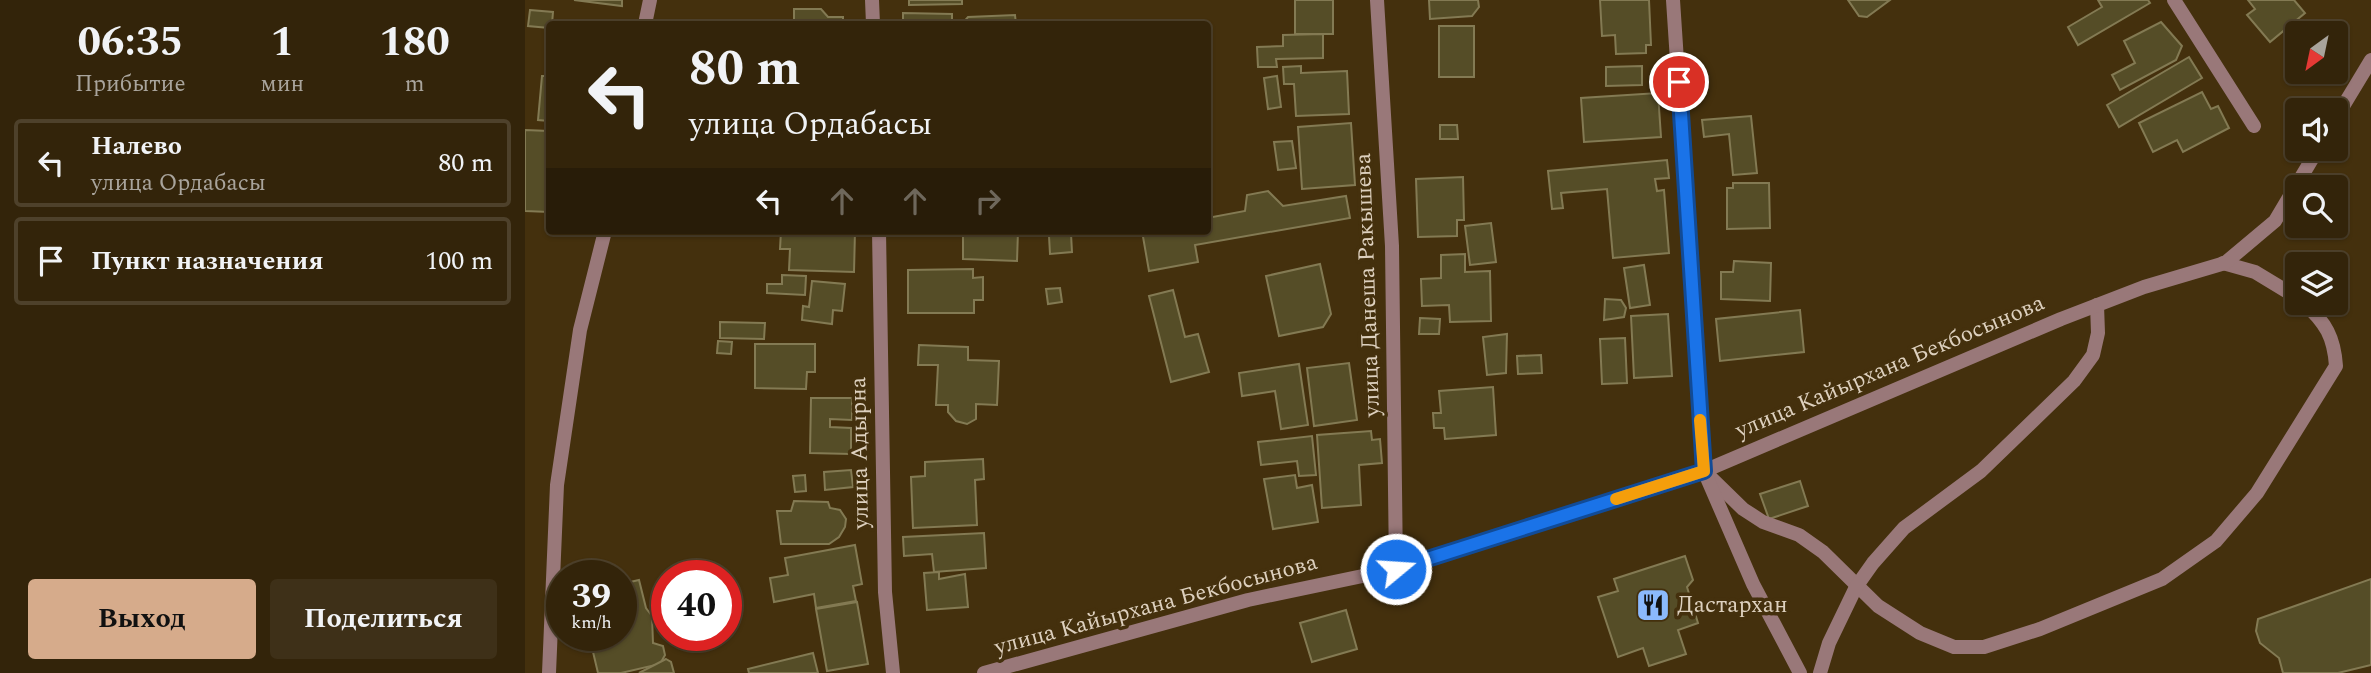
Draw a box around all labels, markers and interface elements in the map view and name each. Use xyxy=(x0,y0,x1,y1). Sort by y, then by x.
text: 06:35 xyxy=(78,11,183,74)
text: 1 xyxy=(271,11,294,74)
text: 180 xyxy=(379,11,450,74)
north arrow xyxy=(2285,21,2349,84)
map controls xyxy=(2285,21,2348,315)
text: 80 m xyxy=(689,32,800,107)
icon: left xyxy=(574,49,665,140)
pin xyxy=(1649,52,1709,112)
icon: arrive xyxy=(1660,63,1698,101)
text: Прибытие xyxy=(75,67,186,102)
text: мин xyxy=(261,67,304,102)
text: m xyxy=(405,67,424,102)
button: sound xyxy=(2285,98,2348,161)
text: улица Ордабасы xyxy=(689,100,932,149)
text: Налево xyxy=(91,126,182,166)
text: 80 m xyxy=(438,143,493,183)
icon: left xyxy=(32,144,70,182)
street label: улица Данеша Ракышева xyxy=(1346,152,1390,419)
text: улица Ордабасы xyxy=(91,166,266,201)
button: search xyxy=(2285,175,2348,238)
icon: left xyxy=(750,182,788,220)
icon: ahead xyxy=(823,182,861,220)
icon: ahead xyxy=(896,182,934,220)
icon: right xyxy=(969,182,1007,220)
text: Пункт назначения xyxy=(91,241,324,281)
text: 100 m xyxy=(425,241,493,281)
icon: arrive xyxy=(32,242,70,280)
button: layers xyxy=(2285,252,2348,315)
street label: улица Кайырхана Бекбосынова xyxy=(1729,286,2050,449)
street label: улица Адырна xyxy=(841,377,879,530)
position arrow xyxy=(1359,532,1433,606)
street label: улица Кайырхана Бекбосынова xyxy=(990,545,1321,665)
speed limit sign: 40 xyxy=(651,560,742,651)
text: 39 xyxy=(572,570,611,623)
button: Выход xyxy=(28,579,256,659)
button: Поделиться xyxy=(270,579,497,659)
restaurant icon: Дастархан xyxy=(1634,586,1672,624)
place label: Дастархан xyxy=(1677,588,1788,623)
text: km/h xyxy=(571,609,612,636)

